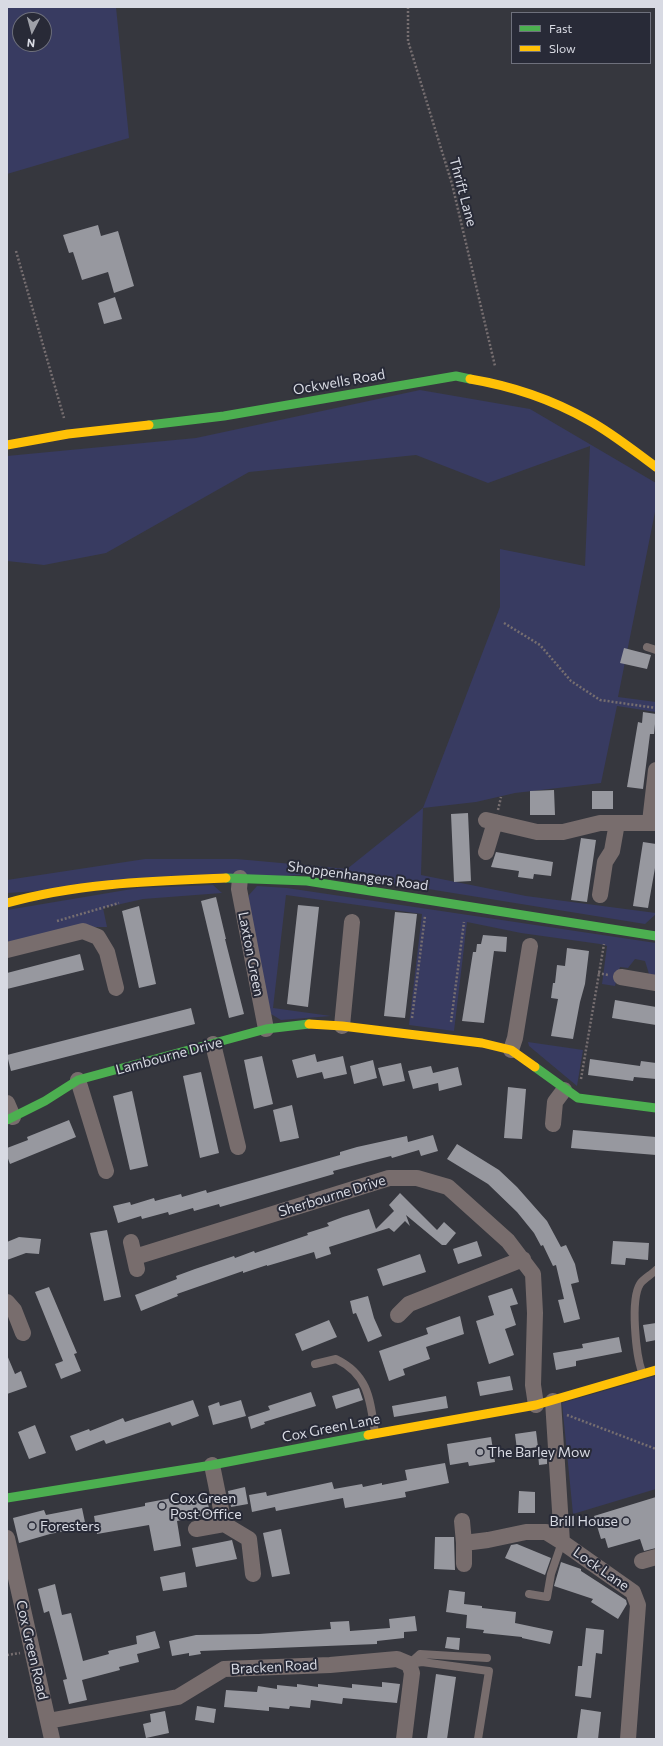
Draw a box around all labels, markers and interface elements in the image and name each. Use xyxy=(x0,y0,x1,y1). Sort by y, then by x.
north arrow xyxy=(12,12,52,52)
legend xyxy=(511,12,651,64)
text: Fast xyxy=(549,21,572,35)
text: N xyxy=(26,37,36,50)
text: Slow xyxy=(549,41,576,55)
street label: Thrift Lane xyxy=(446,156,480,228)
street label: Ockwells Road xyxy=(292,366,386,398)
street label: Shoppenhangers Road xyxy=(287,858,429,894)
street label: Laxton Green xyxy=(235,910,267,998)
street label: Lambourne Drive xyxy=(114,1034,224,1078)
street label: Sherbourne Drive xyxy=(276,1172,388,1220)
street label: Cox Green Lane xyxy=(281,1410,381,1446)
place label: The Barley Mow xyxy=(488,1444,590,1460)
marker: The Barley Mow xyxy=(475,1447,485,1457)
place label: Cox Green Post Office xyxy=(170,1490,242,1522)
marker: Cox Green Post Office xyxy=(157,1501,167,1511)
place label: Brill House xyxy=(550,1513,618,1529)
marker: Brill House xyxy=(621,1516,631,1526)
place label: Foresters xyxy=(40,1518,100,1534)
marker: Foresters xyxy=(27,1521,37,1531)
street label: Lock Lane xyxy=(570,1544,632,1594)
street label: Cox Green Road xyxy=(12,1599,52,1701)
street label: Bracken Road xyxy=(230,1656,318,1678)

